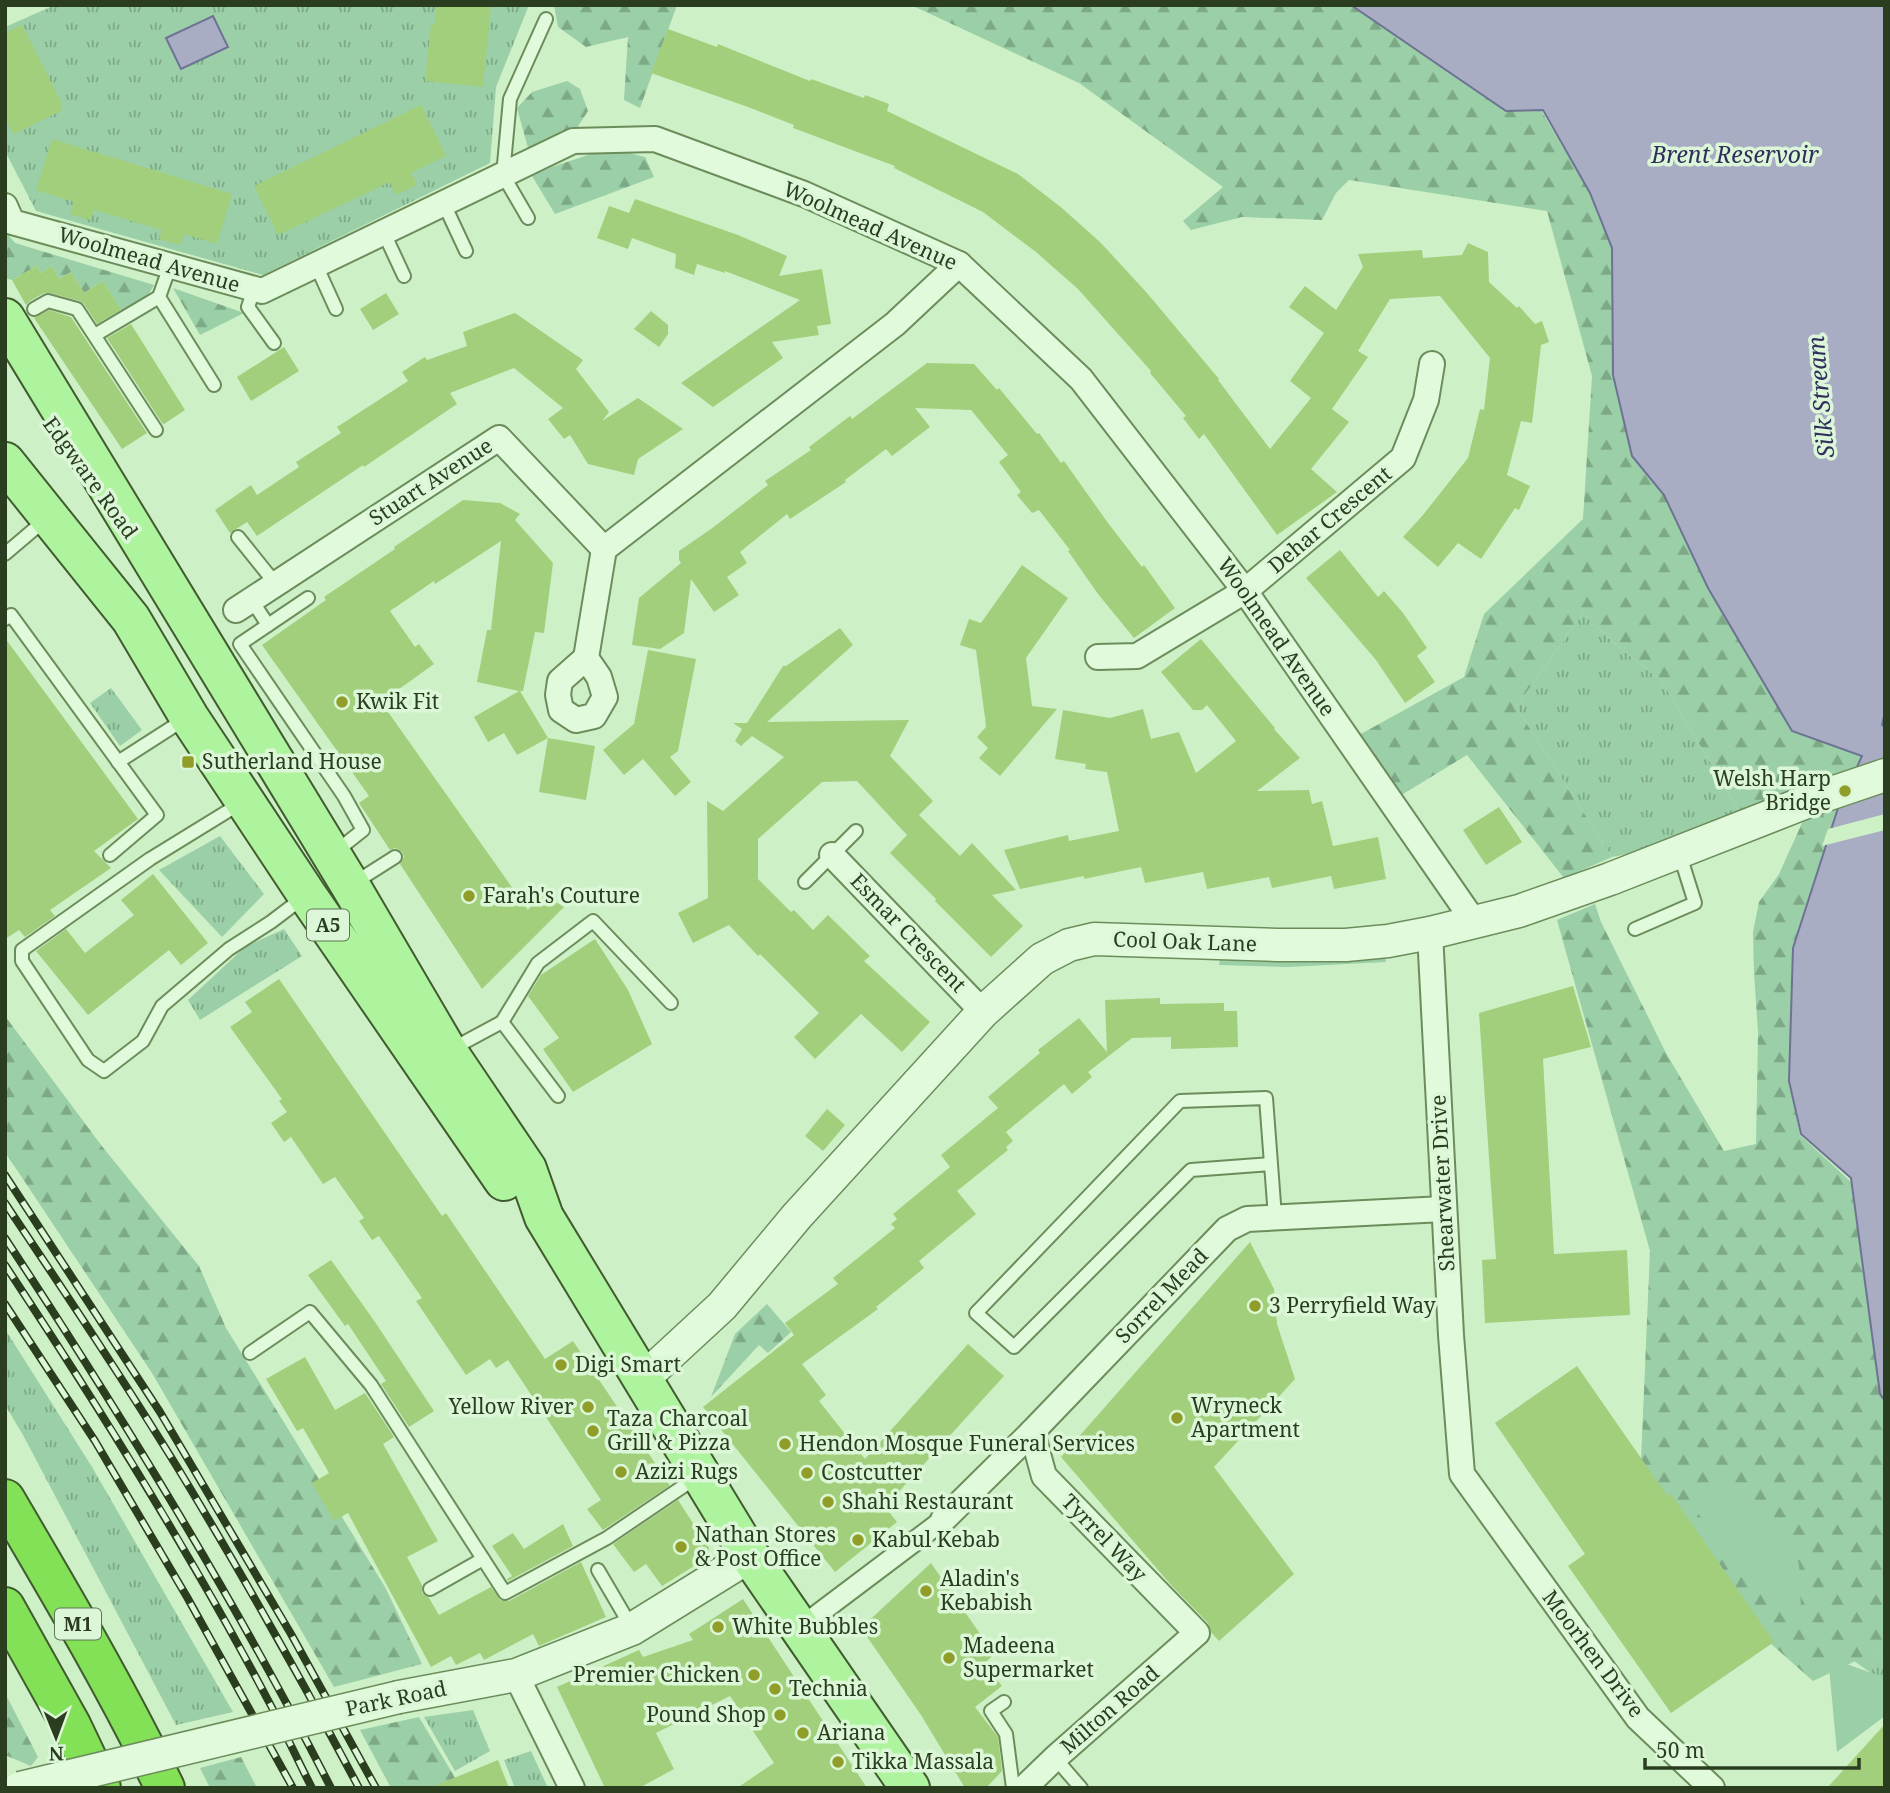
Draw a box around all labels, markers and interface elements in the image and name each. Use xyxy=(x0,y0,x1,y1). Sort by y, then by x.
water label: Brent Reservoir xyxy=(1650,138,1819,170)
street label: Woolmead Avenue xyxy=(779,174,962,276)
street label: Woolmead Avenue xyxy=(55,220,243,298)
water label: Silk Stream xyxy=(1799,334,1841,459)
street label: Edgware Road xyxy=(37,411,145,544)
street label: Stuart Avenue xyxy=(363,431,498,532)
street label: Dehar Crescent xyxy=(1262,459,1397,579)
street label: Woolmead Avenue xyxy=(1211,551,1342,721)
place label: Kwik Fit xyxy=(356,687,439,715)
marker: Kwik Fit xyxy=(334,694,350,710)
place label: Sutherland House xyxy=(202,747,382,775)
marker: Sutherland House xyxy=(180,754,196,770)
place label: Welsh Harp Bridge xyxy=(1713,764,1831,816)
marker: Welsh Harp Bridge xyxy=(1837,783,1853,799)
street label: Esmar Crescent xyxy=(845,867,973,998)
place label: Farah's Couture xyxy=(483,881,640,909)
marker: Farah's Couture xyxy=(461,888,477,904)
road number: A5 xyxy=(307,909,349,940)
street label: Cool Oak Lane xyxy=(1113,924,1257,958)
street label: Shearwater Drive xyxy=(1423,1094,1461,1272)
street label: Sorrel Mead xyxy=(1109,1242,1214,1349)
place label: 3 Perryfield Way xyxy=(1269,1291,1436,1319)
marker: 3 Perryfield Way xyxy=(1247,1298,1263,1314)
place label: Digi Smart xyxy=(575,1350,681,1378)
marker: Digi Smart xyxy=(553,1357,569,1373)
place label: Wryneck Apartment xyxy=(1191,1391,1300,1443)
place label: Yellow River xyxy=(448,1392,574,1420)
marker: Yellow River xyxy=(580,1399,596,1415)
place label: Taza Charcoal Grill & Pizza xyxy=(607,1404,748,1456)
marker: Wryneck Apartment xyxy=(1169,1410,1185,1426)
marker: Taza Charcoal Grill & Pizza xyxy=(585,1423,601,1439)
place label: Hendon Mosque Funeral Services xyxy=(799,1429,1135,1457)
marker: Hendon Mosque Funeral Services xyxy=(777,1436,793,1452)
place label: Azizi Rugs xyxy=(635,1457,738,1485)
place label: Costcutter xyxy=(821,1458,923,1486)
marker: Azizi Rugs xyxy=(613,1464,629,1480)
marker: Costcutter xyxy=(799,1465,815,1481)
place label: Shahi Restaurant xyxy=(842,1487,1013,1515)
street label: Tyrrel Way xyxy=(1056,1487,1154,1587)
marker: Shahi Restaurant xyxy=(820,1494,836,1510)
place label: Nathan Stores & Post Office xyxy=(695,1520,836,1572)
place label: Kabul Kebab xyxy=(872,1525,1000,1553)
marker: Kabul Kebab xyxy=(850,1532,866,1548)
marker: Nathan Stores & Post Office xyxy=(673,1539,689,1555)
place label: Aladin's Kebabish xyxy=(940,1564,1033,1616)
marker: Aladin's Kebabish xyxy=(918,1583,934,1599)
street label: Moorhen Drive xyxy=(1537,1584,1651,1723)
road number: M1 xyxy=(55,1608,101,1640)
place label: White Bubbles xyxy=(732,1612,878,1640)
marker: White Bubbles xyxy=(710,1619,726,1635)
place label: Madeena Supermarket xyxy=(963,1631,1094,1683)
marker: Madeena Supermarket xyxy=(941,1650,957,1666)
street label: Milton Road xyxy=(1054,1659,1165,1760)
place label: Premier Chicken xyxy=(573,1660,740,1688)
marker: Premier Chicken xyxy=(746,1667,762,1683)
street label: Park Road xyxy=(343,1674,449,1722)
place label: Technia xyxy=(789,1674,868,1702)
marker: Technia xyxy=(767,1681,783,1697)
place label: Pound Shop xyxy=(646,1700,766,1728)
north arrow xyxy=(21,1702,91,1772)
marker: Pound Shop xyxy=(772,1707,788,1723)
place label: Ariana xyxy=(817,1718,886,1746)
marker: Ariana xyxy=(795,1725,811,1741)
scale bar xyxy=(1645,1727,1858,1771)
text: 50 m xyxy=(1656,1736,1705,1764)
text: N xyxy=(49,1741,64,1767)
place label: Tikka Massala xyxy=(852,1747,994,1775)
marker: Tikka Massala xyxy=(830,1754,846,1770)

